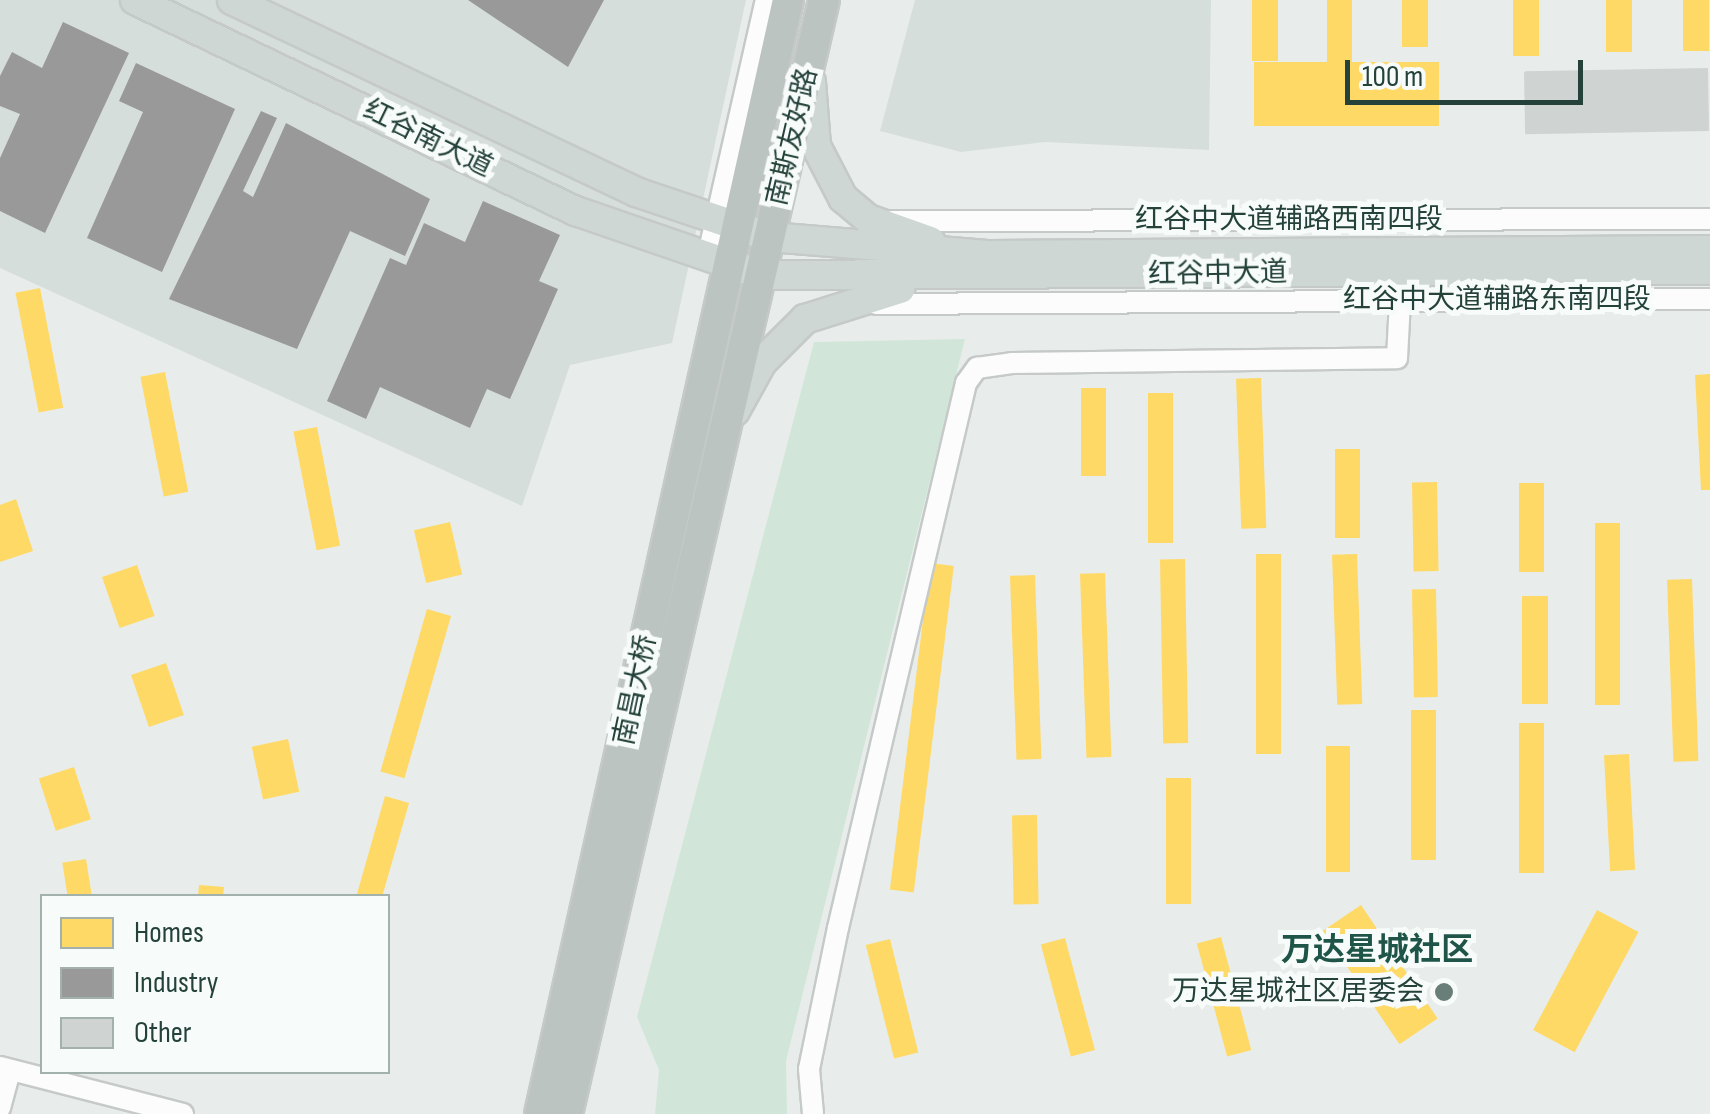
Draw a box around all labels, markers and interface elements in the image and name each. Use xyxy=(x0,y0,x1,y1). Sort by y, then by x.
scale bar xyxy=(1350,40,1588,102)
text: 100 m xyxy=(1362,59,1423,95)
street label: 南斯友好路 xyxy=(761,65,825,209)
street label: 红谷南大道 xyxy=(358,93,498,185)
street label: 红谷中大道辅路西南四段 xyxy=(1135,203,1443,237)
street label: 红谷中大道 xyxy=(1148,256,1288,292)
street label: 红谷中大道辅路东南四段 xyxy=(1343,283,1651,317)
street label: 南昌大桥 xyxy=(608,632,664,748)
legend xyxy=(40,894,390,1074)
text: Homes xyxy=(134,915,204,951)
district label: 万达星城社区 xyxy=(1281,932,1473,970)
text: Industry xyxy=(134,965,218,1001)
place label: 万达星城社区居委会 xyxy=(1172,975,1424,1009)
marker: 万达星城社区居委会 xyxy=(1433,981,1455,1003)
text: Other xyxy=(134,1015,191,1051)

